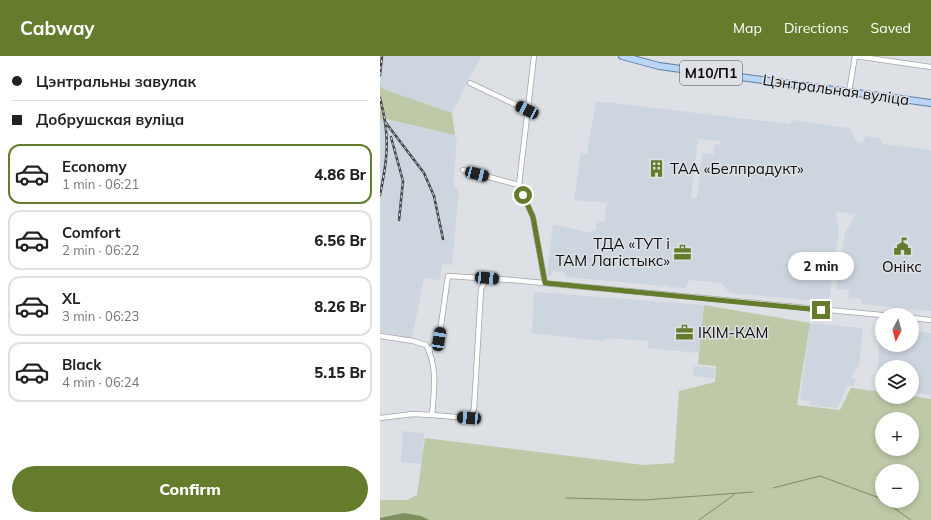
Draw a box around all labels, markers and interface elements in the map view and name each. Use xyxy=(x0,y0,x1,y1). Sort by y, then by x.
text: Cabway xyxy=(20,16,95,40)
text: Map xyxy=(733,19,762,37)
text: Directions xyxy=(784,19,849,37)
text: Saved xyxy=(871,19,911,37)
road number: М10/П1 xyxy=(680,61,742,85)
street label: Цэнтральная вуліца xyxy=(761,70,911,109)
text: Цэнтральны завулак xyxy=(36,72,196,91)
car xyxy=(514,99,540,121)
text: Добрушская вуліца xyxy=(36,110,184,129)
icon: car xyxy=(14,156,50,192)
text: Economy xyxy=(62,157,127,176)
building icon: ТАА «Белпрадукт» xyxy=(647,159,667,179)
place label: ТАА «Белпрадукт» xyxy=(670,159,804,178)
text: 4.86 Br xyxy=(314,165,366,184)
car xyxy=(464,165,490,183)
text: 1 min · 06:21 xyxy=(62,176,139,192)
route start xyxy=(514,186,532,204)
icon: car xyxy=(14,222,50,258)
text: Comfort xyxy=(62,223,120,242)
text: 6.56 Br xyxy=(314,231,366,250)
place label: ТДА «ТУТ і ТАМ Лагістыкс» xyxy=(556,234,670,270)
public building icon: Онікс xyxy=(892,236,912,256)
text: 2 min · 06:22 xyxy=(62,242,139,258)
office icon: ТДА «ТУТ і ТАМ Лагістыкс» xyxy=(673,243,693,263)
callout: 2 min xyxy=(788,252,854,280)
place label: Онікс xyxy=(882,257,922,276)
text: 2 min xyxy=(804,258,838,274)
car xyxy=(475,271,499,285)
icon: car xyxy=(14,288,50,324)
text: XL xyxy=(62,289,80,308)
text: 8.26 Br xyxy=(314,297,366,316)
route end xyxy=(812,301,830,319)
text: 3 min · 06:23 xyxy=(62,308,139,324)
north arrow xyxy=(875,308,919,352)
map controls xyxy=(875,308,919,508)
office icon: ІКІМ-КАМ xyxy=(675,323,695,343)
place label: ІКІМ-КАМ xyxy=(698,323,768,342)
car xyxy=(431,326,447,352)
icon: car xyxy=(14,354,50,390)
text: Black xyxy=(62,355,101,374)
button: layers xyxy=(875,360,919,404)
text: 5.15 Br xyxy=(314,363,366,382)
text: 4 min · 06:24 xyxy=(62,374,139,390)
car xyxy=(457,411,481,425)
button: + xyxy=(875,412,919,456)
button: − xyxy=(875,464,919,508)
button: Confirm xyxy=(12,466,368,512)

